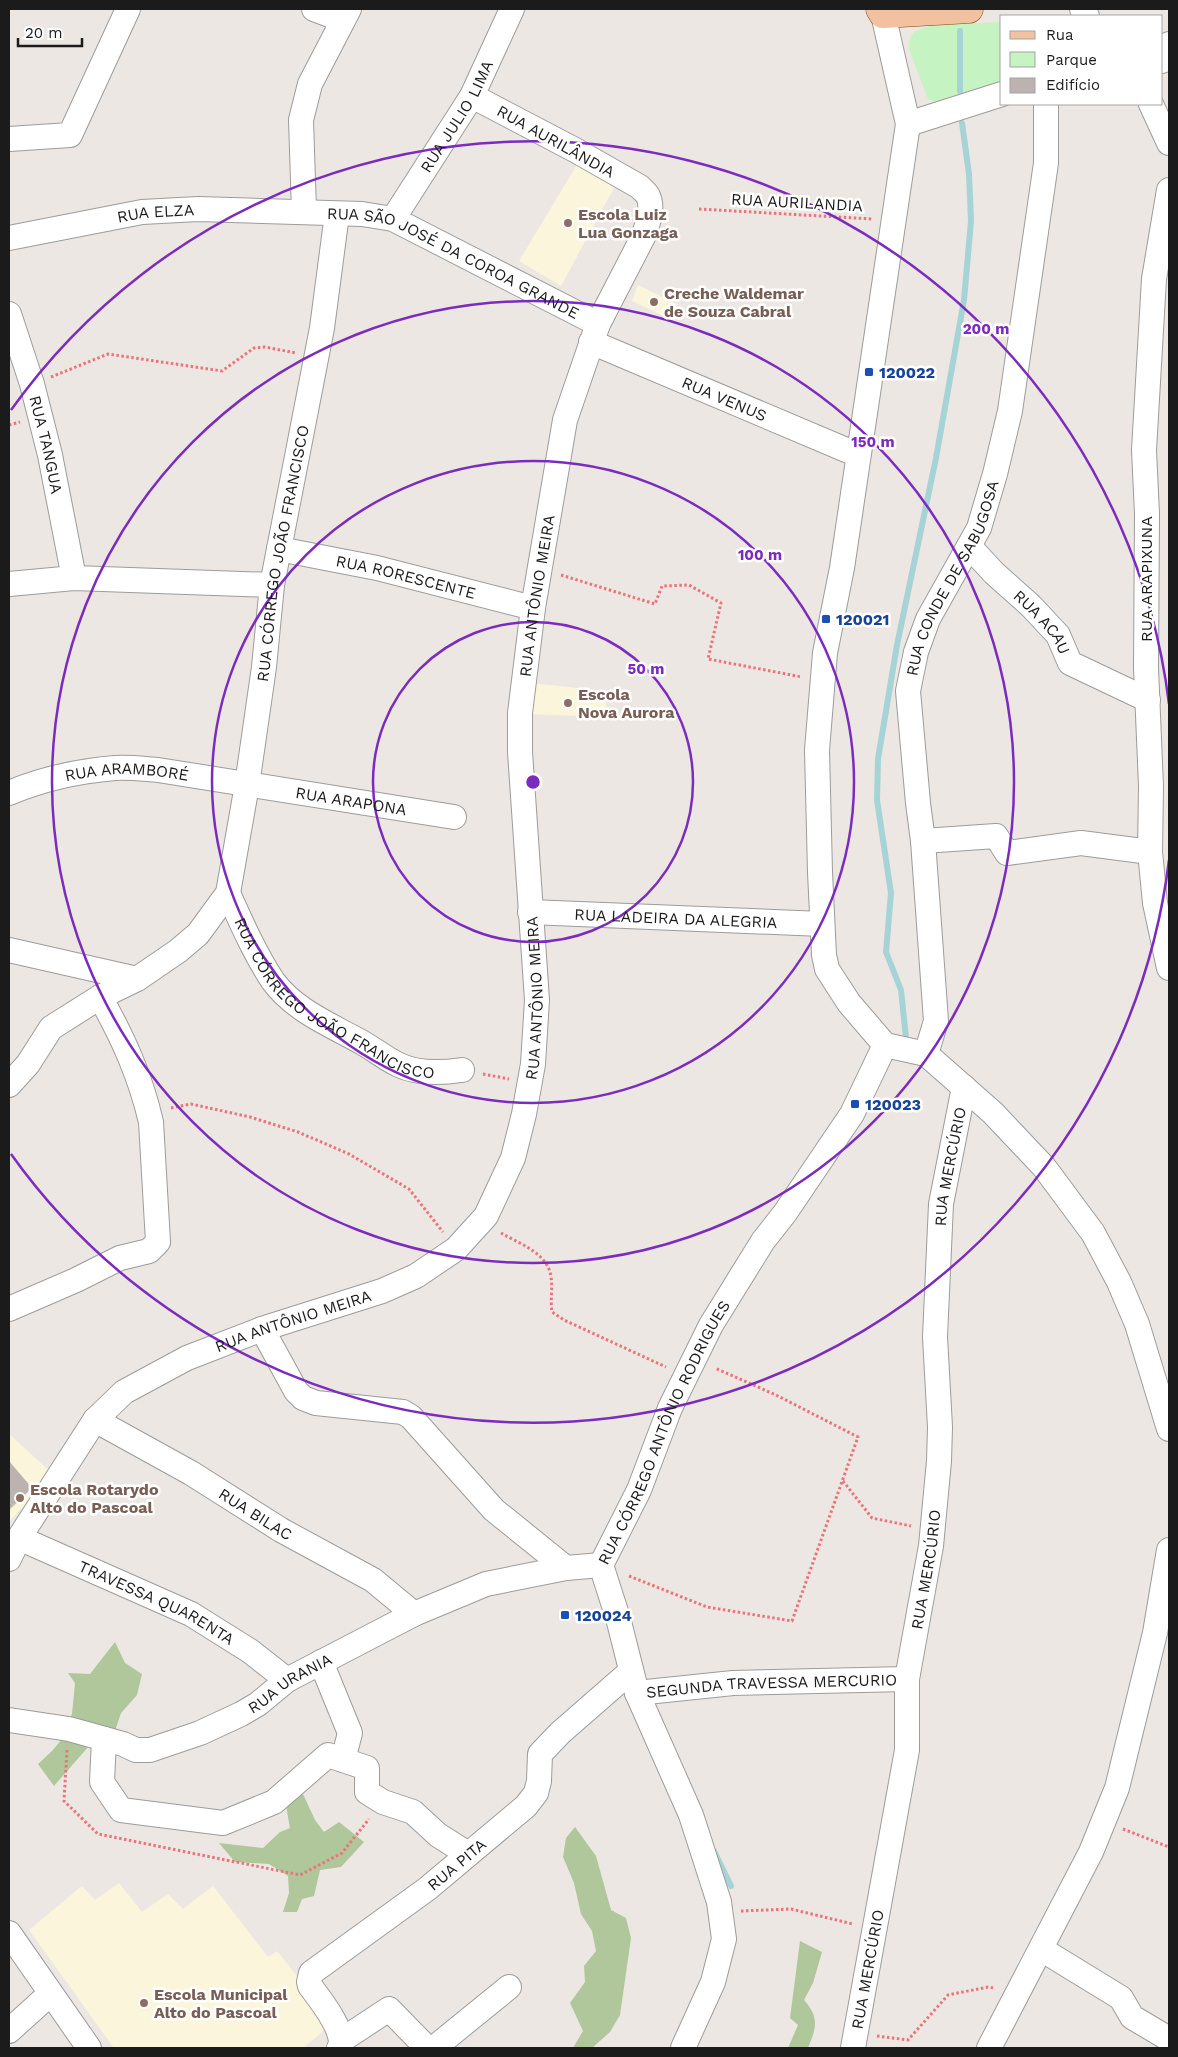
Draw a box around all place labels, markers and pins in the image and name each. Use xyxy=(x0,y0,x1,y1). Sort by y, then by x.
place label: Escola Luiz Lua Gonzaga xyxy=(578,205,679,242)
marker: Escola Luiz Lua Gonzaga xyxy=(562,217,574,229)
place label: Creche Waldemar de Souza Cabral xyxy=(664,284,804,321)
marker: Creche Waldemar de Souza Cabral xyxy=(648,296,660,308)
place label: 120022 xyxy=(879,363,935,382)
marker: 120022 xyxy=(863,366,875,378)
place label: 120021 xyxy=(836,610,889,629)
marker: 120021 xyxy=(820,613,832,625)
place label: Escola Nova Aurora xyxy=(578,685,675,722)
marker: Escola Nova Aurora xyxy=(562,697,574,709)
centre of rings xyxy=(524,773,542,791)
place label: 120023 xyxy=(865,1095,921,1114)
marker: 120023 xyxy=(849,1098,861,1110)
place label: Escola Rotarydo Alto do Pascoal xyxy=(30,1480,159,1517)
marker: Escola Rotarydo Alto do Pascoal xyxy=(14,1492,26,1504)
place label: 120024 xyxy=(575,1606,632,1625)
marker: 120024 xyxy=(559,1609,571,1621)
place label: Escola Municipal Alto do Pascoal xyxy=(154,1985,288,2022)
marker: Escola Municipal Alto do Pascoal xyxy=(138,1997,150,2009)

